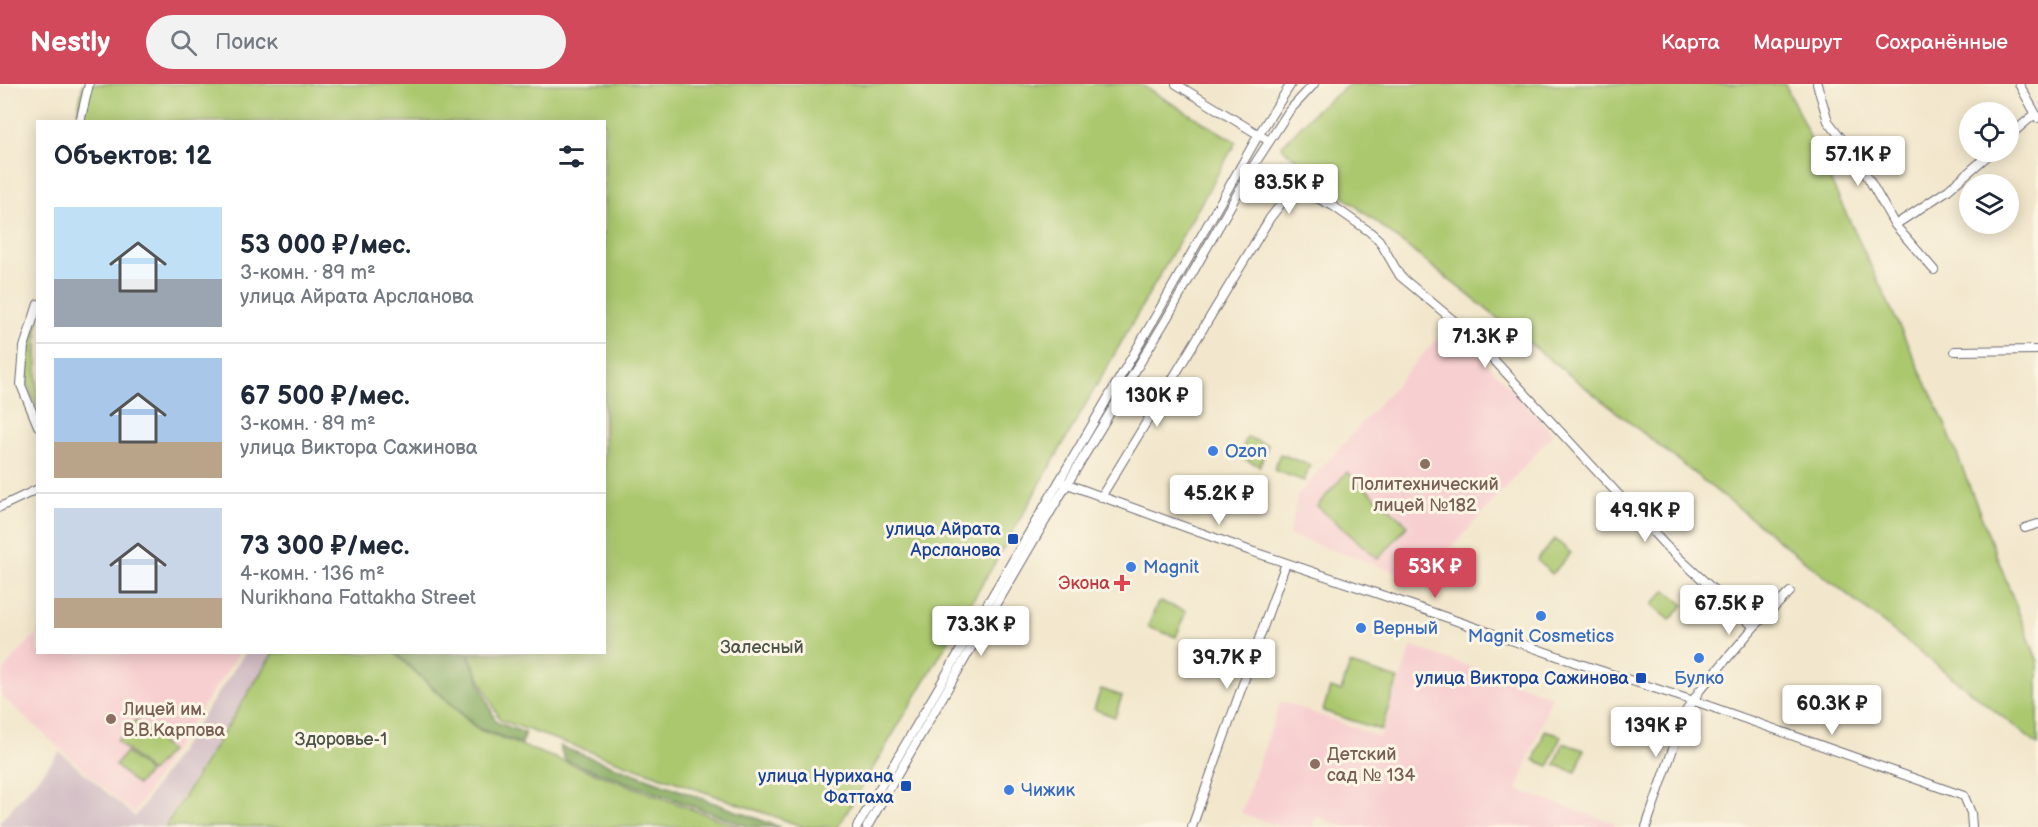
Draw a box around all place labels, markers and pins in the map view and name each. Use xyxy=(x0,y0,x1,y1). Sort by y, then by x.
pin: 57.1K ₽ xyxy=(1803,136,1913,187)
pin: 83.5K ₽ xyxy=(1234,164,1344,215)
pin: 71.3K ₽ xyxy=(1430,318,1540,369)
pin: 130K ₽ xyxy=(1108,377,1206,428)
place label: Ozon xyxy=(1225,441,1267,462)
marker: Ozon xyxy=(1206,444,1220,458)
marker: Политехнический лицей №182 xyxy=(1418,457,1432,471)
place label: Политехнический лицей №182 xyxy=(1351,474,1499,516)
pin: 45.2K ₽ xyxy=(1164,475,1274,526)
pin: 49.9K ₽ xyxy=(1590,492,1700,543)
place label: улица Айрата Арсланова xyxy=(886,519,1001,561)
marker: улица Айрата Арсланова xyxy=(1006,532,1020,546)
pin: 53K ₽ xyxy=(1393,548,1477,599)
place label: Magnit xyxy=(1143,557,1199,578)
marker: Magnit xyxy=(1124,560,1138,574)
place label: Экона xyxy=(1058,573,1110,594)
marker: Экона xyxy=(1115,576,1129,590)
pin: 67.5K ₽ xyxy=(1674,585,1784,636)
pin: 73.3K ₽ xyxy=(926,606,1036,657)
marker: Magnit Cosmetics xyxy=(1534,609,1548,623)
place label: Верный xyxy=(1373,618,1438,639)
marker: Верный xyxy=(1354,621,1368,635)
place label: Magnit Cosmetics xyxy=(1468,626,1614,647)
pin: 39.7K ₽ xyxy=(1172,639,1282,690)
marker: Булко xyxy=(1692,651,1706,665)
place label: улица Виктора Сажинова xyxy=(1415,668,1629,689)
place label: Булко xyxy=(1674,668,1724,689)
marker: улица Виктора Сажинова xyxy=(1634,671,1648,685)
pin: 60.3K ₽ xyxy=(1777,685,1887,736)
place label: Лицей им. В.В.Карпова xyxy=(122,699,226,741)
pin: 139K ₽ xyxy=(1607,707,1705,758)
marker: Лицей им. В.В.Карпова xyxy=(104,712,118,726)
place label: Детский сад № 134 xyxy=(1327,744,1415,786)
marker: Детский сад № 134 xyxy=(1308,757,1322,771)
place label: улица Нурихана Фаттаха xyxy=(758,766,894,808)
marker: улица Нурихана Фаттаха xyxy=(899,779,913,793)
place label: Чижик xyxy=(1021,780,1076,801)
marker: Чижик xyxy=(1002,783,1016,797)

